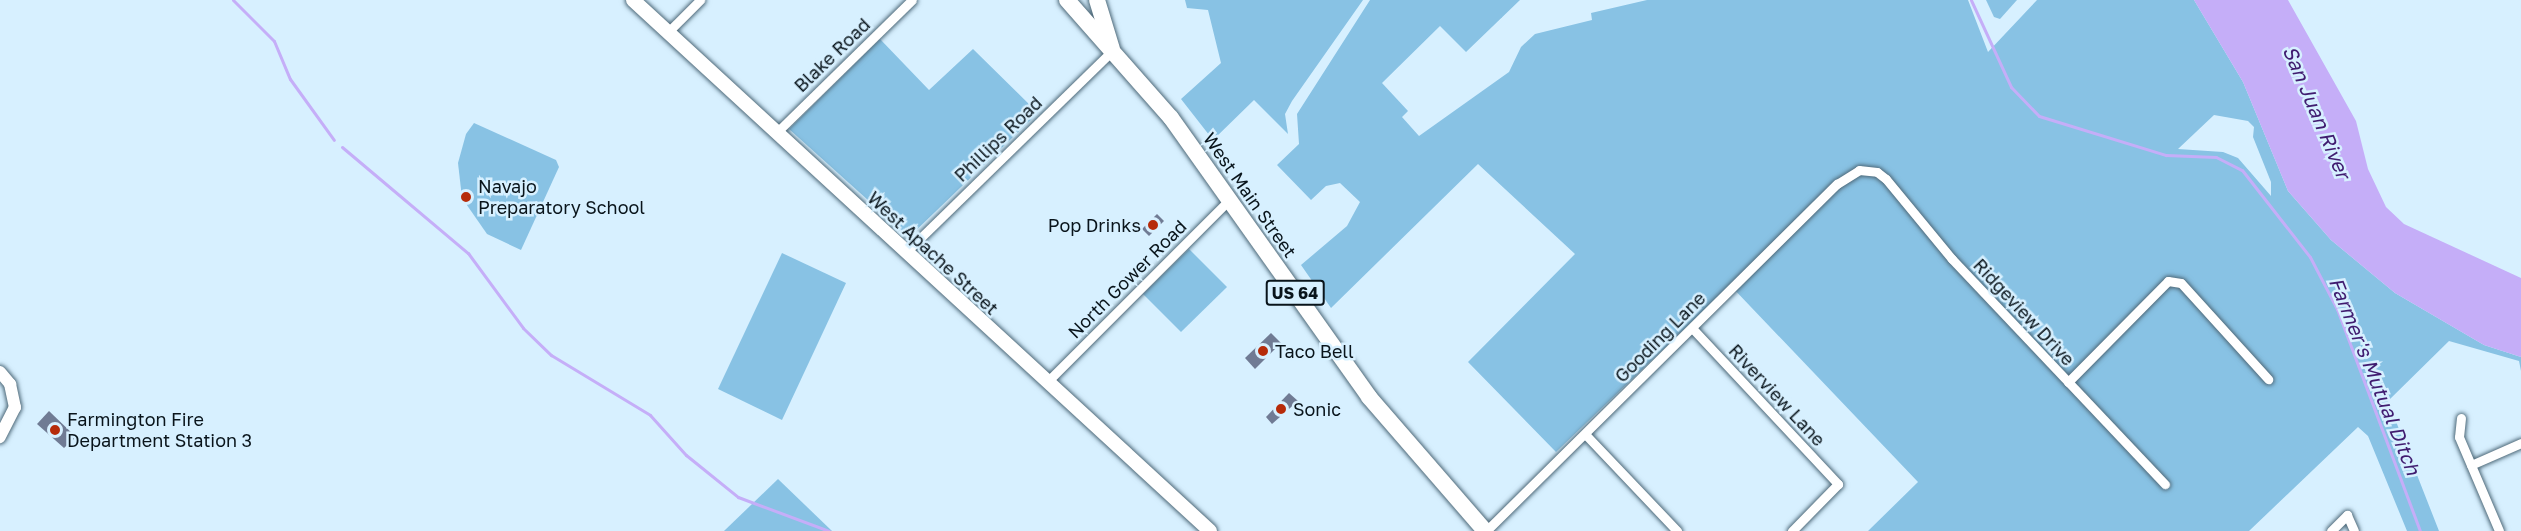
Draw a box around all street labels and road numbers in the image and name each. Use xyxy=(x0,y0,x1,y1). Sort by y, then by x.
street label: Blake Road xyxy=(790,14,874,96)
street label: Phillips Road xyxy=(950,92,1046,186)
street label: West Main Street xyxy=(1199,128,1301,262)
street label: West Apache Street xyxy=(863,187,1003,319)
street label: North Gower Road xyxy=(1063,215,1191,343)
street label: Ridgeview Drive xyxy=(1969,254,2079,370)
road number: US 64 xyxy=(1265,280,1325,306)
street label: Gooding Lane xyxy=(1610,287,1710,387)
street label: Riverview Lane xyxy=(1724,340,1830,450)

